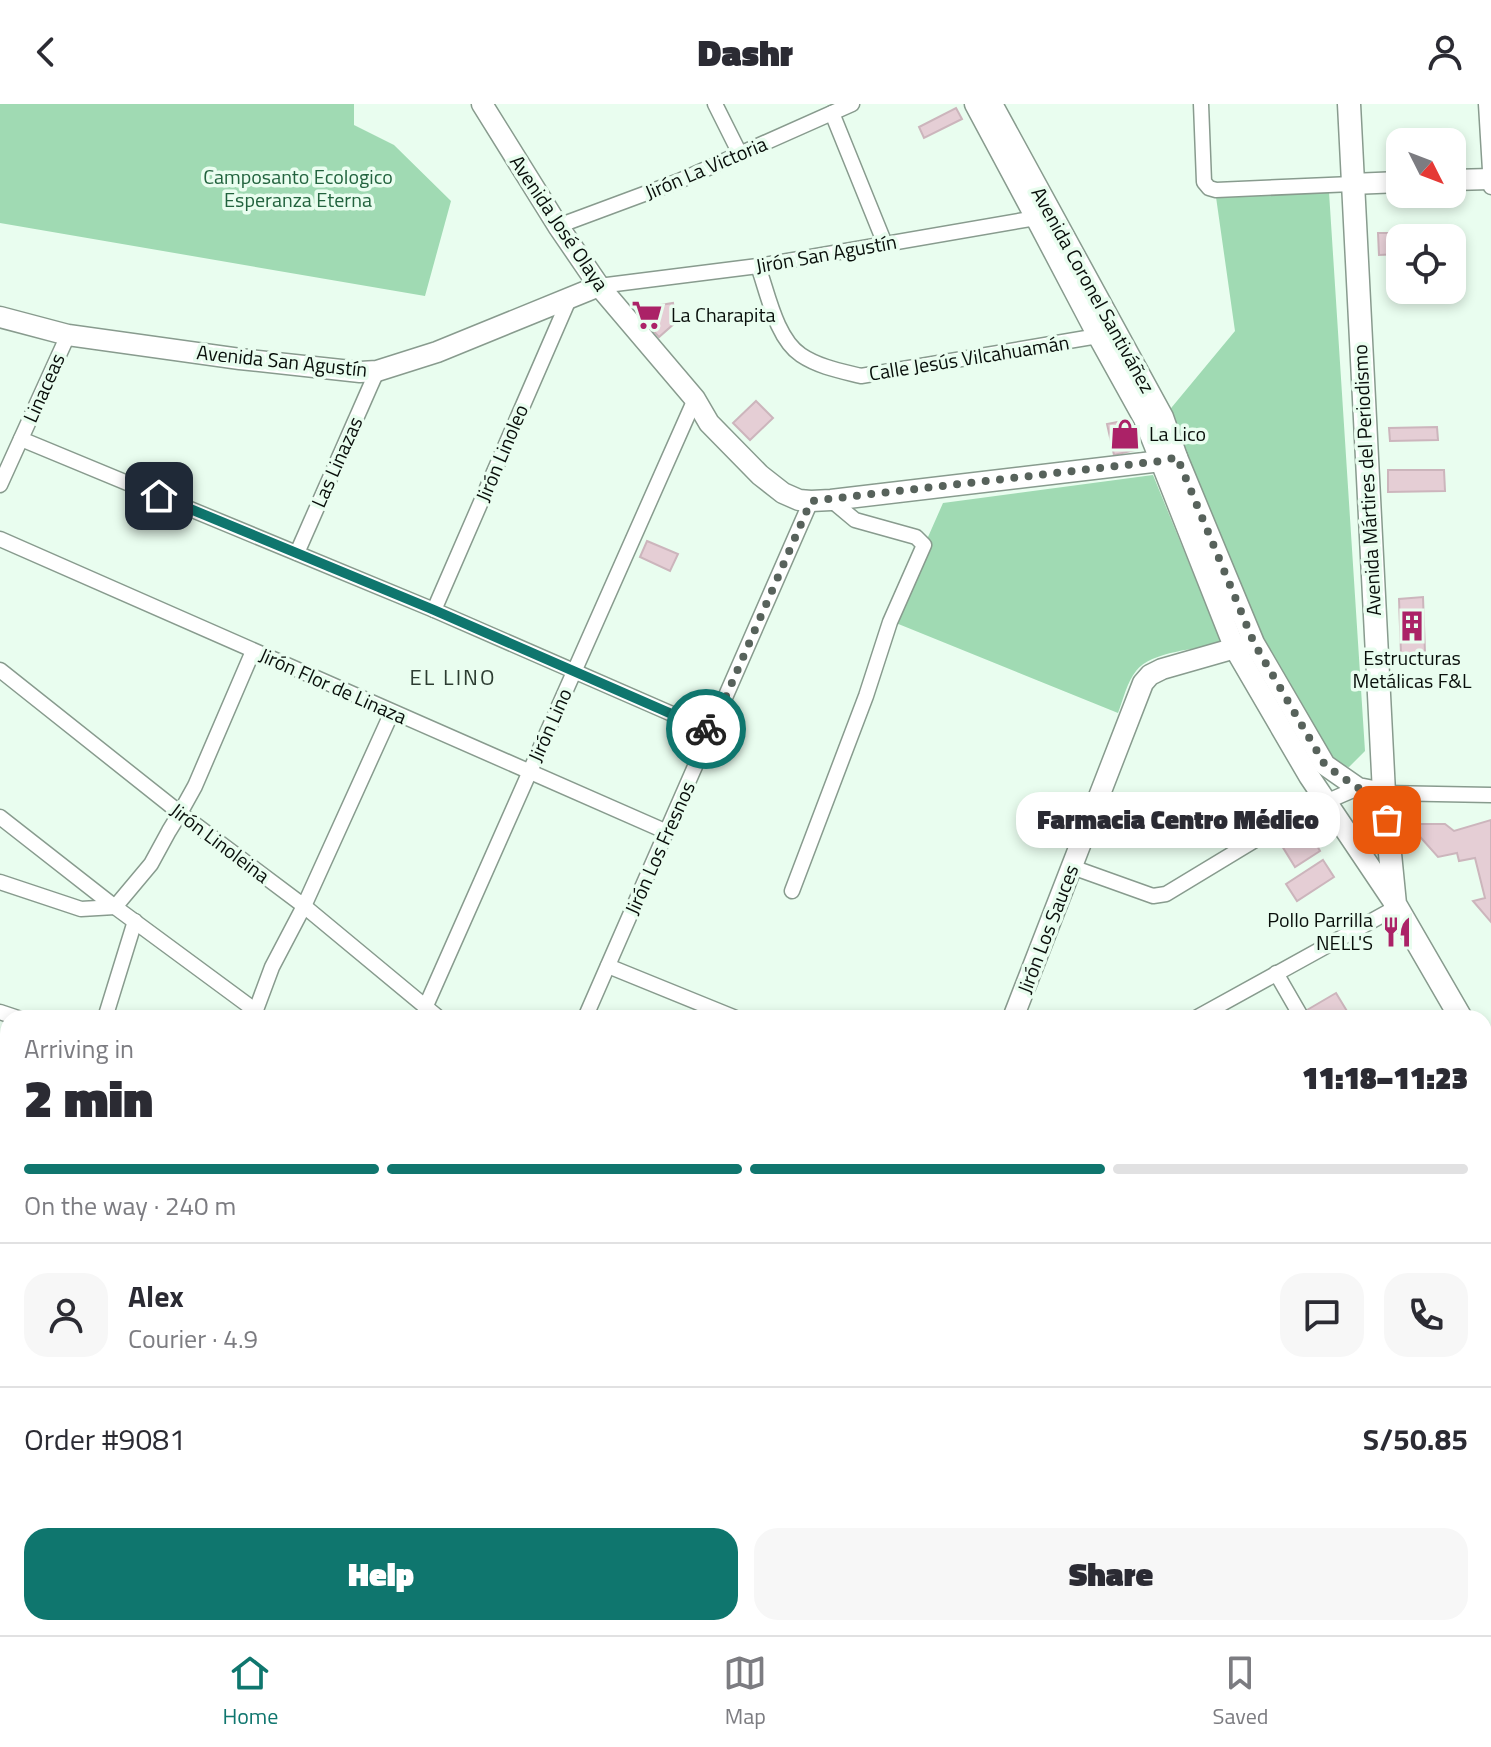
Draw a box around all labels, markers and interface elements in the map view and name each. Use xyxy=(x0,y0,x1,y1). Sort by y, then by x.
text: Dashr xyxy=(698,25,793,80)
icon: back xyxy=(24,30,68,74)
icon: person xyxy=(1423,30,1467,74)
street label: Jirón La Victoria xyxy=(640,128,772,207)
north arrow xyxy=(1386,128,1466,208)
map controls xyxy=(1386,128,1466,304)
street label: Avenida José Olaya xyxy=(502,148,617,297)
park label: Camposanto Ecologico Esperanza Eterna xyxy=(203,161,393,215)
street label: Avenida Coronel Santiváñez xyxy=(1024,181,1163,399)
button: locate xyxy=(1386,224,1466,304)
street label: Jirón San Agustín xyxy=(753,226,899,281)
supermarket icon: La Charapita xyxy=(630,298,664,332)
place label: La Charapita xyxy=(671,299,776,330)
street label: Calle Jesús Vilcahuamán xyxy=(867,326,1071,389)
street label: Avenida San Agustín xyxy=(195,336,369,385)
street label: Avenida Mártires del Periodismo xyxy=(1344,343,1389,617)
street label: Linaceas xyxy=(15,348,72,427)
street label: Jirón Linoleo xyxy=(467,399,536,506)
street label: Las Linazas xyxy=(303,411,370,512)
shop icon: La Lico xyxy=(1108,417,1142,451)
place label: La Lico xyxy=(1149,418,1206,449)
pin xyxy=(125,462,193,530)
icon: home xyxy=(137,474,181,518)
building icon: Estructuras Metálicas F&L xyxy=(1395,609,1429,643)
street label: Jirón Flor de Linaza xyxy=(254,639,412,732)
place label: Estructuras Metálicas F&L xyxy=(1352,642,1472,696)
district label: EL LINO xyxy=(410,660,496,694)
street label: Jirón Lino xyxy=(520,683,580,767)
courier xyxy=(666,689,746,769)
icon: bike xyxy=(684,707,728,751)
street label: Jirón Los Fresnos xyxy=(616,776,703,919)
pin xyxy=(1353,786,1421,854)
callout: Farmacia Centro Médico xyxy=(1015,792,1339,848)
street label: Jirón Linoleina xyxy=(164,795,277,890)
icon: bag xyxy=(1365,798,1409,842)
text: Farmacia Centro Médico xyxy=(1037,800,1319,839)
street label: Jirón Los Sauces xyxy=(1009,860,1086,998)
place label: Pollo Parrilla NELL'S xyxy=(1267,904,1373,958)
restaurant icon: Pollo Parrilla NELL'S xyxy=(1380,915,1414,949)
text: Arriving in xyxy=(24,1029,134,1068)
text: 11:18–11:23 xyxy=(1302,1055,1468,1101)
text: 2 min xyxy=(24,1058,153,1137)
text: On the way · 240 m xyxy=(24,1186,236,1225)
button: person xyxy=(24,1273,108,1357)
text: Alex xyxy=(128,1273,184,1319)
button: chat xyxy=(1280,1273,1364,1357)
button: phone xyxy=(1384,1273,1468,1357)
text: Courier · 4.9 xyxy=(128,1319,258,1358)
text: Order #9081 xyxy=(24,1416,186,1462)
text: S/50.85 xyxy=(1363,1416,1468,1462)
button: Help xyxy=(24,1528,738,1620)
button: Share xyxy=(754,1528,1468,1620)
tab: Home xyxy=(223,1651,278,1733)
tab: Map xyxy=(723,1651,767,1733)
tab: Saved xyxy=(1212,1651,1268,1733)

